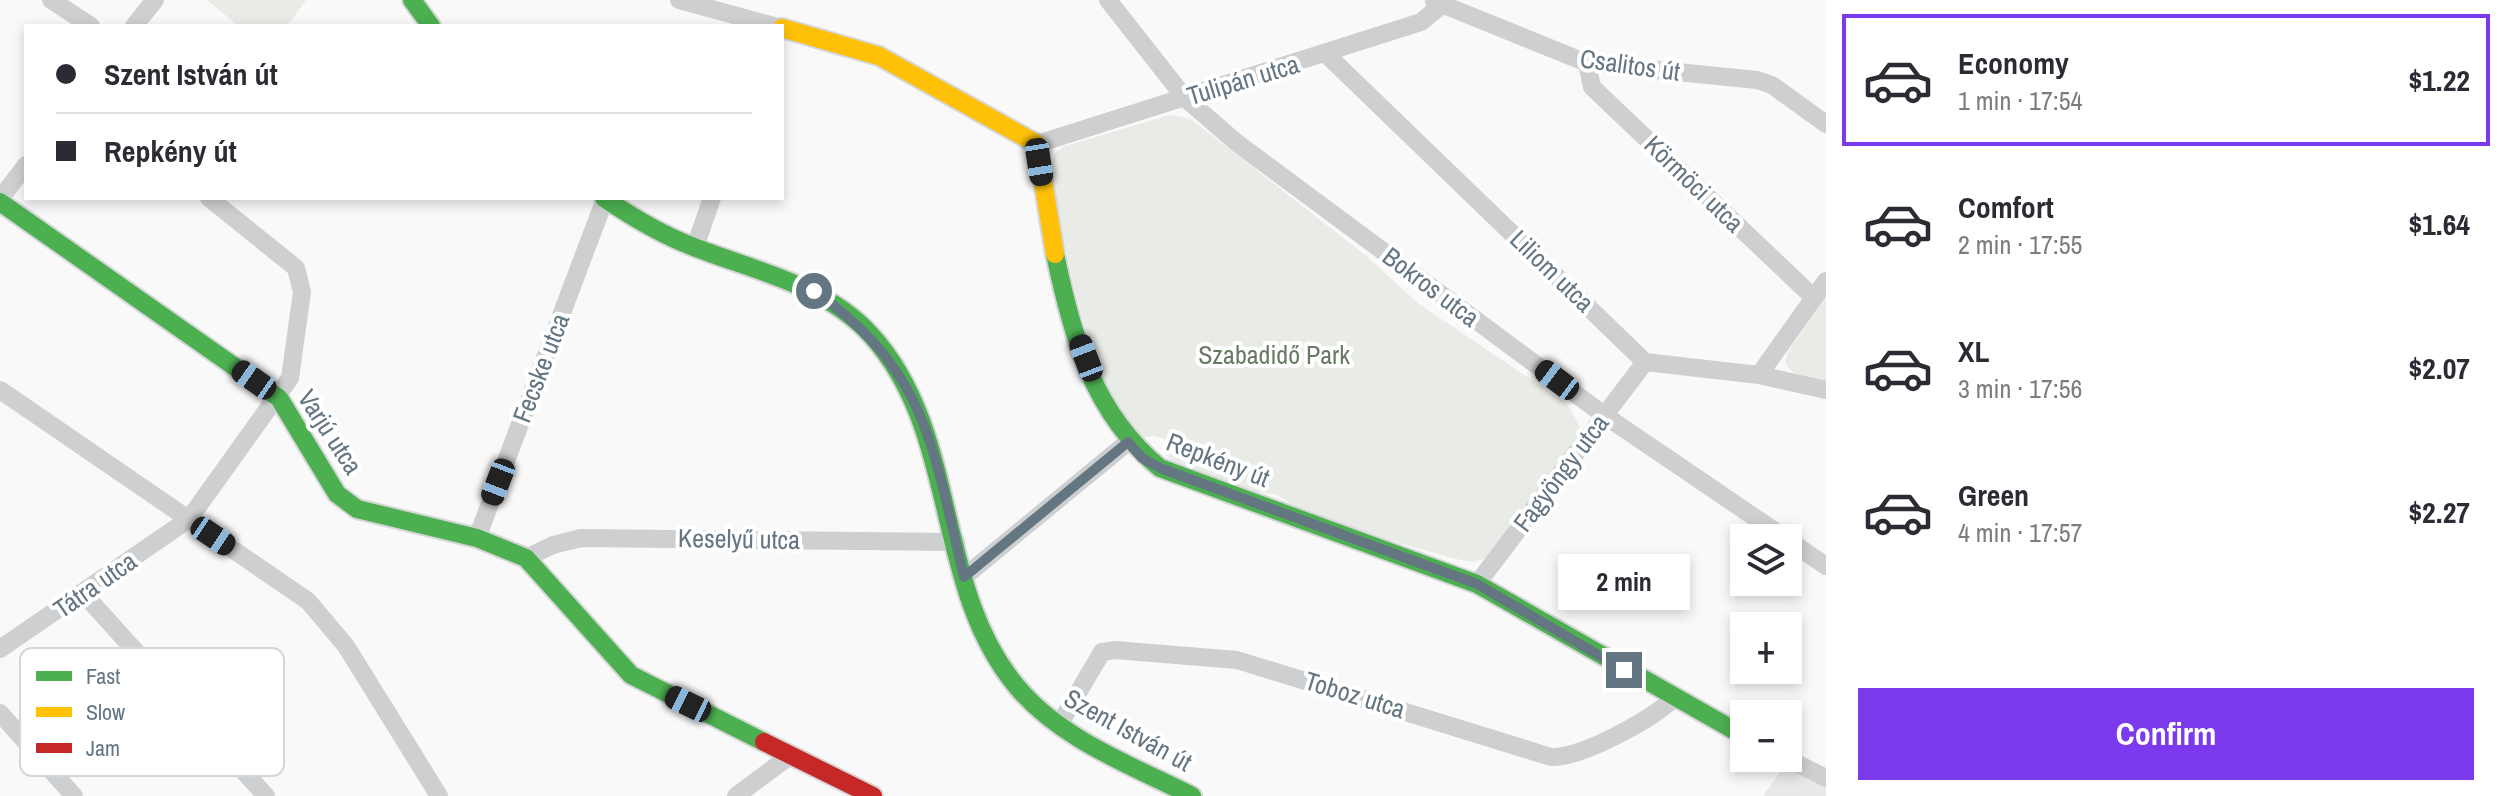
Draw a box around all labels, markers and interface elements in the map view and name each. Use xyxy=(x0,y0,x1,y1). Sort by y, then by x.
street label: Csalitos út xyxy=(1578,40,1682,89)
text: Economy xyxy=(1958,43,2069,83)
icon: car xyxy=(1862,44,1934,116)
street label: Tulipán utca xyxy=(1182,46,1303,113)
text: Szent István út xyxy=(104,54,278,94)
text: $1.22 xyxy=(2408,60,2470,100)
text: 1 min · 17:54 xyxy=(1958,83,2082,118)
street label: Körmöci utca xyxy=(1637,127,1752,240)
text: Repkény út xyxy=(104,131,237,171)
car xyxy=(1023,136,1055,188)
text: Comfort xyxy=(1958,187,2054,227)
icon: car xyxy=(1862,188,1934,260)
text: $1.64 xyxy=(2408,204,2470,244)
street label: Liliom utca xyxy=(1503,222,1602,320)
text: 2 min · 17:55 xyxy=(1958,227,2082,262)
street label: Bokros utca xyxy=(1376,239,1487,335)
route start xyxy=(796,273,832,309)
street label: Fecske utca xyxy=(504,308,577,427)
car xyxy=(1066,331,1106,385)
text: XL xyxy=(1958,331,1989,371)
icon: car xyxy=(1862,332,1934,404)
park label: Szabadidő Park xyxy=(1198,337,1350,372)
text: $2.07 xyxy=(2408,348,2470,388)
car xyxy=(227,356,281,404)
car xyxy=(1531,356,1583,404)
text: 3 min · 17:56 xyxy=(1958,371,2082,406)
street label: Varjú utca xyxy=(290,383,371,481)
street label: Fagyöngy utca xyxy=(1505,407,1616,539)
street label: Repkény út xyxy=(1162,424,1275,495)
car xyxy=(478,455,518,509)
text: Green xyxy=(1958,475,2029,515)
icon: car xyxy=(1862,476,1934,548)
text: $2.27 xyxy=(2408,492,2470,532)
car xyxy=(186,513,240,559)
text: 4 min · 17:57 xyxy=(1958,515,2082,550)
street label: Keselyű utca xyxy=(678,520,800,557)
map controls xyxy=(1730,524,1802,772)
button: layers xyxy=(1730,524,1802,596)
street label: Tátra utca xyxy=(46,543,143,626)
callout: 2 min xyxy=(1558,554,1690,610)
text: 2 min xyxy=(1596,564,1652,599)
button: + xyxy=(1730,612,1802,684)
legend xyxy=(20,648,284,776)
route end xyxy=(1606,652,1642,688)
text: Fast xyxy=(86,661,120,691)
street label: Toboz utca xyxy=(1301,663,1410,726)
street label: Szent István út xyxy=(1058,680,1198,779)
car xyxy=(661,683,715,725)
button: Confirm xyxy=(1858,688,2474,780)
text: Slow xyxy=(86,697,125,727)
button: − xyxy=(1730,700,1802,772)
text: Jam xyxy=(86,733,120,763)

